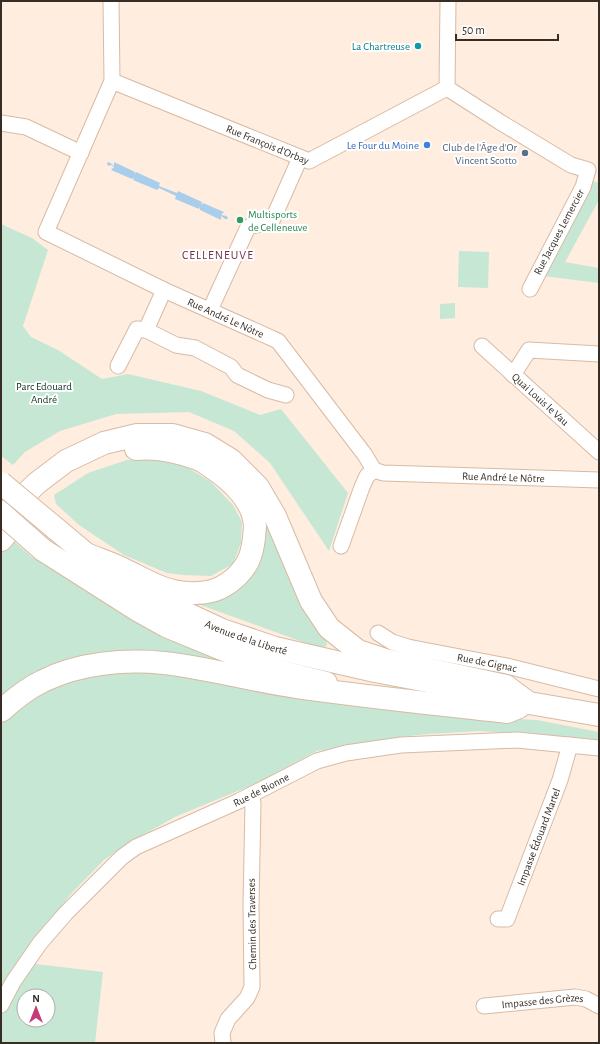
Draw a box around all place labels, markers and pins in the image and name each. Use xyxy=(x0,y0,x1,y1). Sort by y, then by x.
place label: La Chartreuse xyxy=(352,41,410,52)
marker: La Chartreuse xyxy=(413,41,423,51)
place label: Le Four du Moine xyxy=(347,140,419,151)
marker: Le Four du Moine xyxy=(422,140,432,150)
place label: Club de l'Âge d'Or Vincent Scotto xyxy=(443,142,517,166)
marker: Club de l'Âge d'Or Vincent Scotto xyxy=(520,148,530,158)
place label: Multisports de Celleneuve xyxy=(248,209,307,233)
marker: Multisports de Celleneuve xyxy=(235,215,245,225)

